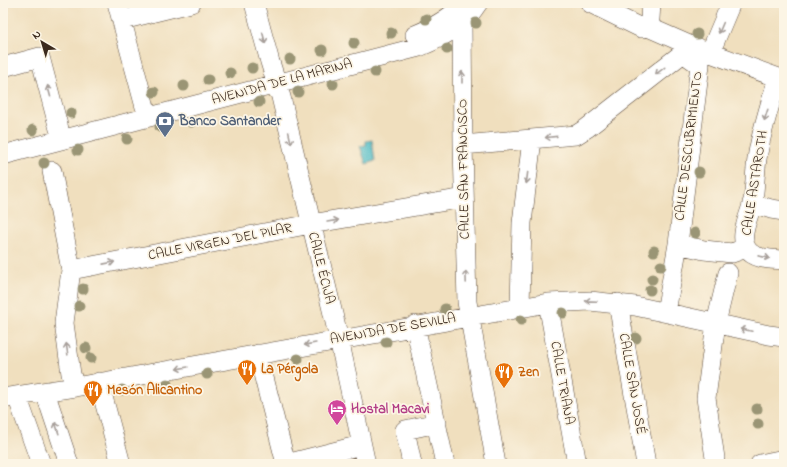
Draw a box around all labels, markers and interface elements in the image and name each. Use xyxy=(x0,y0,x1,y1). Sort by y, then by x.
north arrow xyxy=(22,22,62,62)
one-way arrow xyxy=(716,22,724,34)
text: N xyxy=(29,26,44,44)
one-way arrow xyxy=(260,32,268,45)
street label: AVENIDA DE LA MARINA xyxy=(209,53,355,111)
one-way arrow xyxy=(654,67,665,75)
street label: CALLE DESCUBRIMIENTO xyxy=(669,70,709,222)
one-way arrow xyxy=(458,71,466,84)
one-way arrow xyxy=(45,85,52,98)
street label: CALLE SAN FRANCISCO xyxy=(452,99,476,239)
one-way arrow xyxy=(762,109,770,121)
bank icon: Banco Santander xyxy=(154,110,176,138)
place label: Banco Santander xyxy=(178,111,282,132)
street label: CALLE ASTAROTH xyxy=(736,129,774,237)
one-way arrow xyxy=(287,131,295,144)
one-way arrow xyxy=(545,134,558,141)
one-way arrow xyxy=(523,171,531,184)
one-way arrow xyxy=(326,216,339,224)
street label: CALLE VIRGEN DEL PILAR xyxy=(146,218,294,266)
street label: CALLE ÉCIJA xyxy=(302,230,340,306)
one-way arrow xyxy=(757,254,770,262)
one-way arrow xyxy=(102,259,115,267)
one-way arrow xyxy=(462,271,470,284)
one-way arrow xyxy=(585,298,598,305)
street label: AVENIDA DE SEVILLA xyxy=(328,308,458,350)
one-way arrow xyxy=(739,326,752,334)
street label: CALLE SAN JOSÉ xyxy=(613,332,651,436)
street label: CALLE TRIANA xyxy=(544,340,580,426)
one-way arrow xyxy=(304,341,317,349)
one-way arrow xyxy=(63,343,71,356)
restaurant icon: La Pérgola xyxy=(236,358,258,386)
place label: La Pérgola xyxy=(261,359,319,382)
restaurant icon: Zen xyxy=(493,361,515,389)
place label: Zen xyxy=(518,362,539,383)
one-way arrow xyxy=(176,364,189,372)
restaurant icon: Mesón Alicantino xyxy=(82,379,104,407)
place label: Mesón Alicantino xyxy=(107,380,202,401)
hotel icon: Hostal Macavi xyxy=(326,398,348,426)
place label: Hostal Macavi xyxy=(351,399,430,420)
one-way arrow xyxy=(52,422,60,434)

